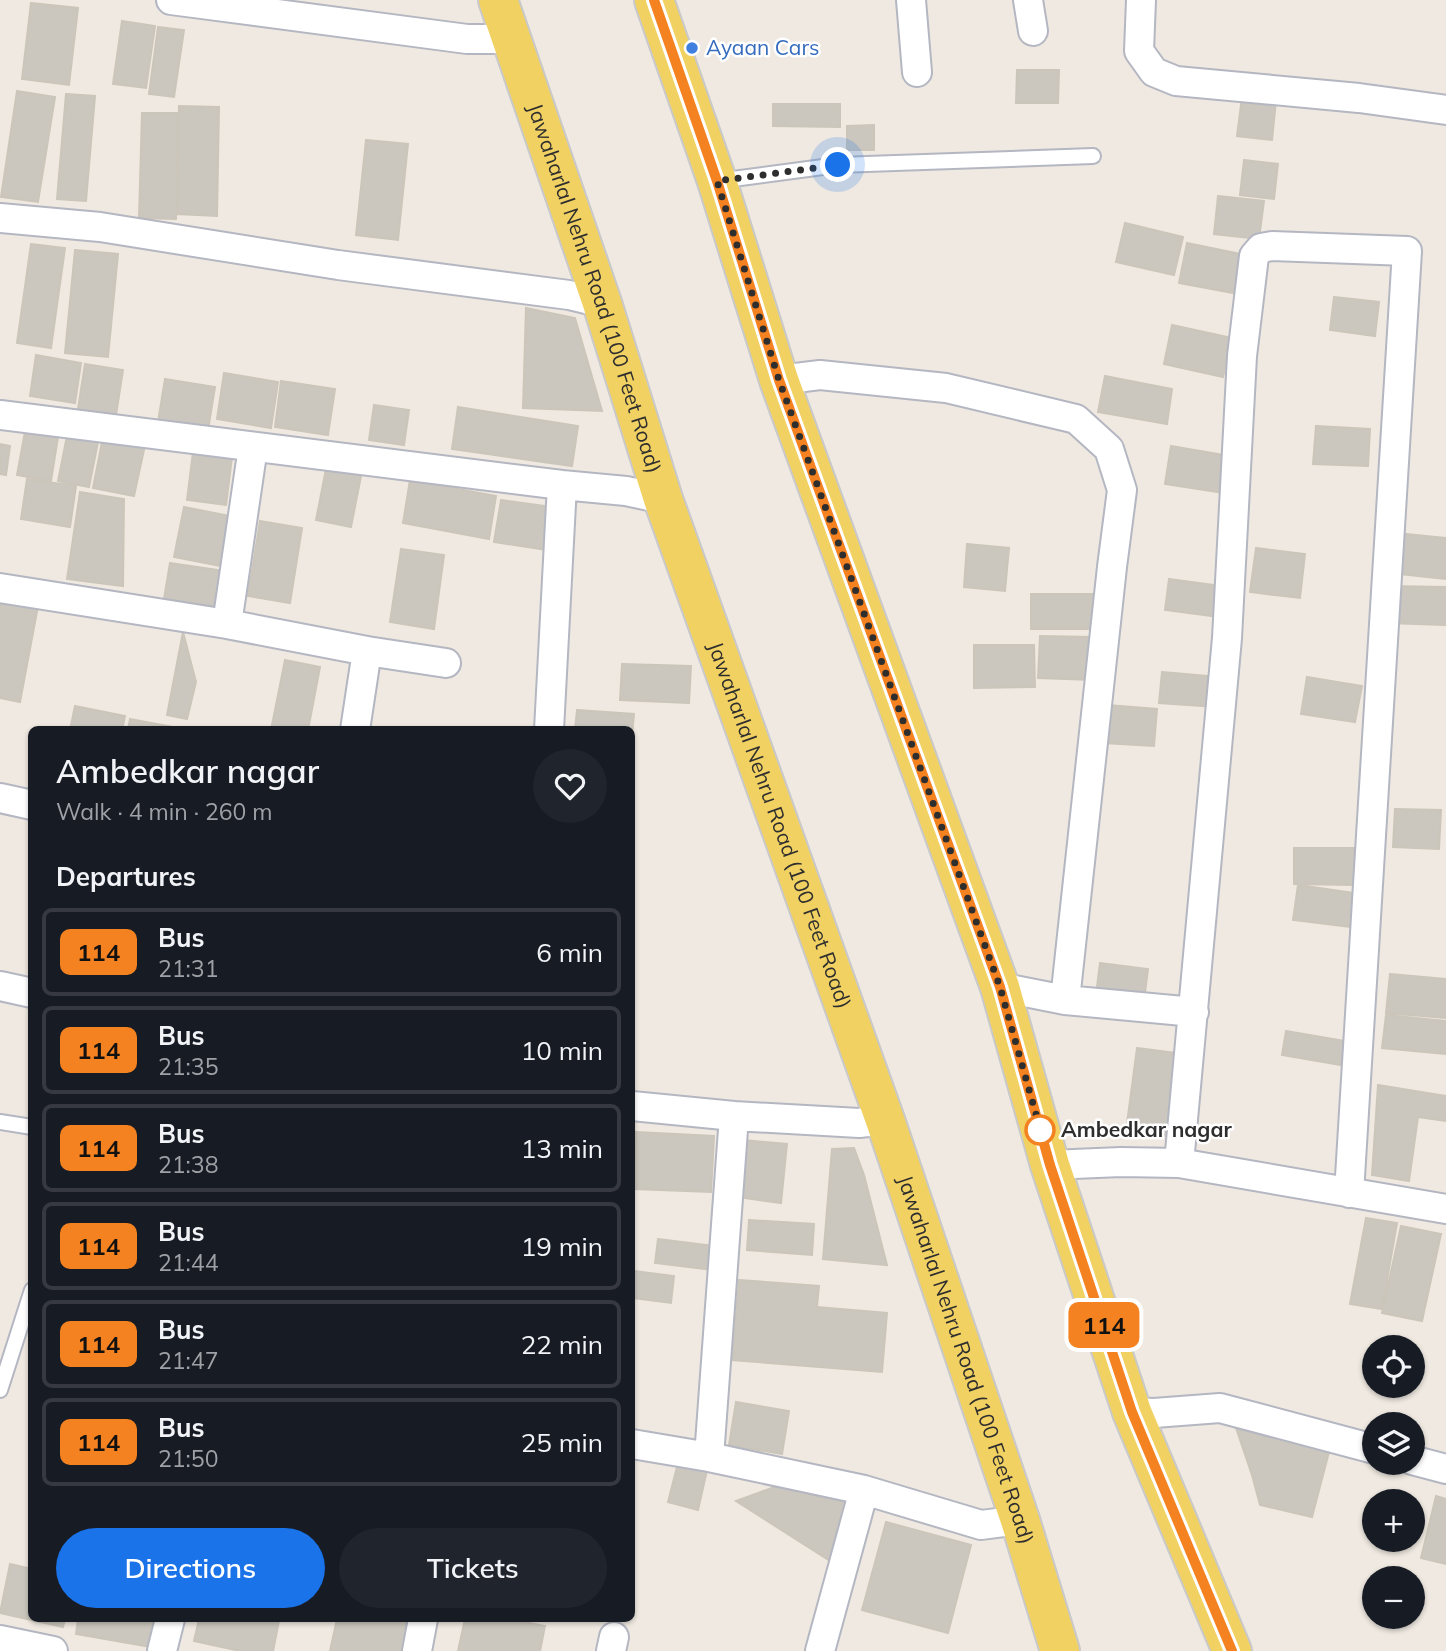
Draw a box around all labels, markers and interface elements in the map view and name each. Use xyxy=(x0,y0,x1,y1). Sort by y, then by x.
place label: Ayaan Cars xyxy=(706,34,819,60)
marker: Ayaan Cars xyxy=(684,40,700,56)
street label: Jawaharlal Nehru Road (100 Feet Road) xyxy=(522,100,668,476)
your location xyxy=(820,147,855,182)
street label: Jawaharlal Nehru Road (100 Feet Road) xyxy=(703,638,858,1012)
button: heart xyxy=(533,749,607,823)
text: Ambedkar nagar xyxy=(56,750,319,791)
text: Walk · 4 min · 260 m xyxy=(56,797,273,826)
text: Departures xyxy=(56,860,196,893)
text: Bus xyxy=(158,921,204,954)
text: 6 min xyxy=(536,936,603,969)
text: 114 xyxy=(77,937,120,967)
text: 21:31 xyxy=(158,954,218,983)
text: Bus xyxy=(158,1019,204,1052)
text: 10 min xyxy=(521,1034,603,1067)
text: 114 xyxy=(77,1035,120,1065)
text: 21:35 xyxy=(158,1052,218,1081)
marker: Ambedkar nagar xyxy=(1025,1115,1055,1145)
place label: Ambedkar nagar xyxy=(1061,1116,1232,1142)
text: Bus xyxy=(158,1117,204,1150)
text: 13 min xyxy=(521,1132,603,1165)
text: 114 xyxy=(77,1133,120,1163)
text: 21:38 xyxy=(158,1150,218,1179)
street label: Jawaharlal Nehru Road (100 Feet Road) xyxy=(893,1171,1041,1547)
text: Bus xyxy=(158,1215,204,1248)
text: 19 min xyxy=(521,1230,603,1263)
text: 114 xyxy=(77,1231,120,1261)
text: 21:44 xyxy=(158,1248,218,1277)
line badge: 114 xyxy=(1064,1302,1144,1348)
text: 114 xyxy=(1082,1310,1126,1340)
text: Bus xyxy=(158,1313,204,1346)
text: 22 min xyxy=(521,1328,603,1361)
text: 114 xyxy=(77,1329,120,1359)
map controls xyxy=(1362,1335,1425,1629)
button: locate xyxy=(1362,1335,1425,1398)
text: 21:47 xyxy=(158,1346,218,1375)
text: Bus xyxy=(158,1411,204,1444)
button: layers xyxy=(1362,1412,1425,1475)
text: 25 min xyxy=(521,1426,603,1459)
text: 114 xyxy=(77,1427,120,1457)
text: 21:50 xyxy=(158,1444,218,1473)
button: + xyxy=(1362,1489,1425,1552)
button: Directions xyxy=(56,1528,325,1608)
button: Tickets xyxy=(339,1528,607,1608)
button: − xyxy=(1362,1566,1425,1629)

